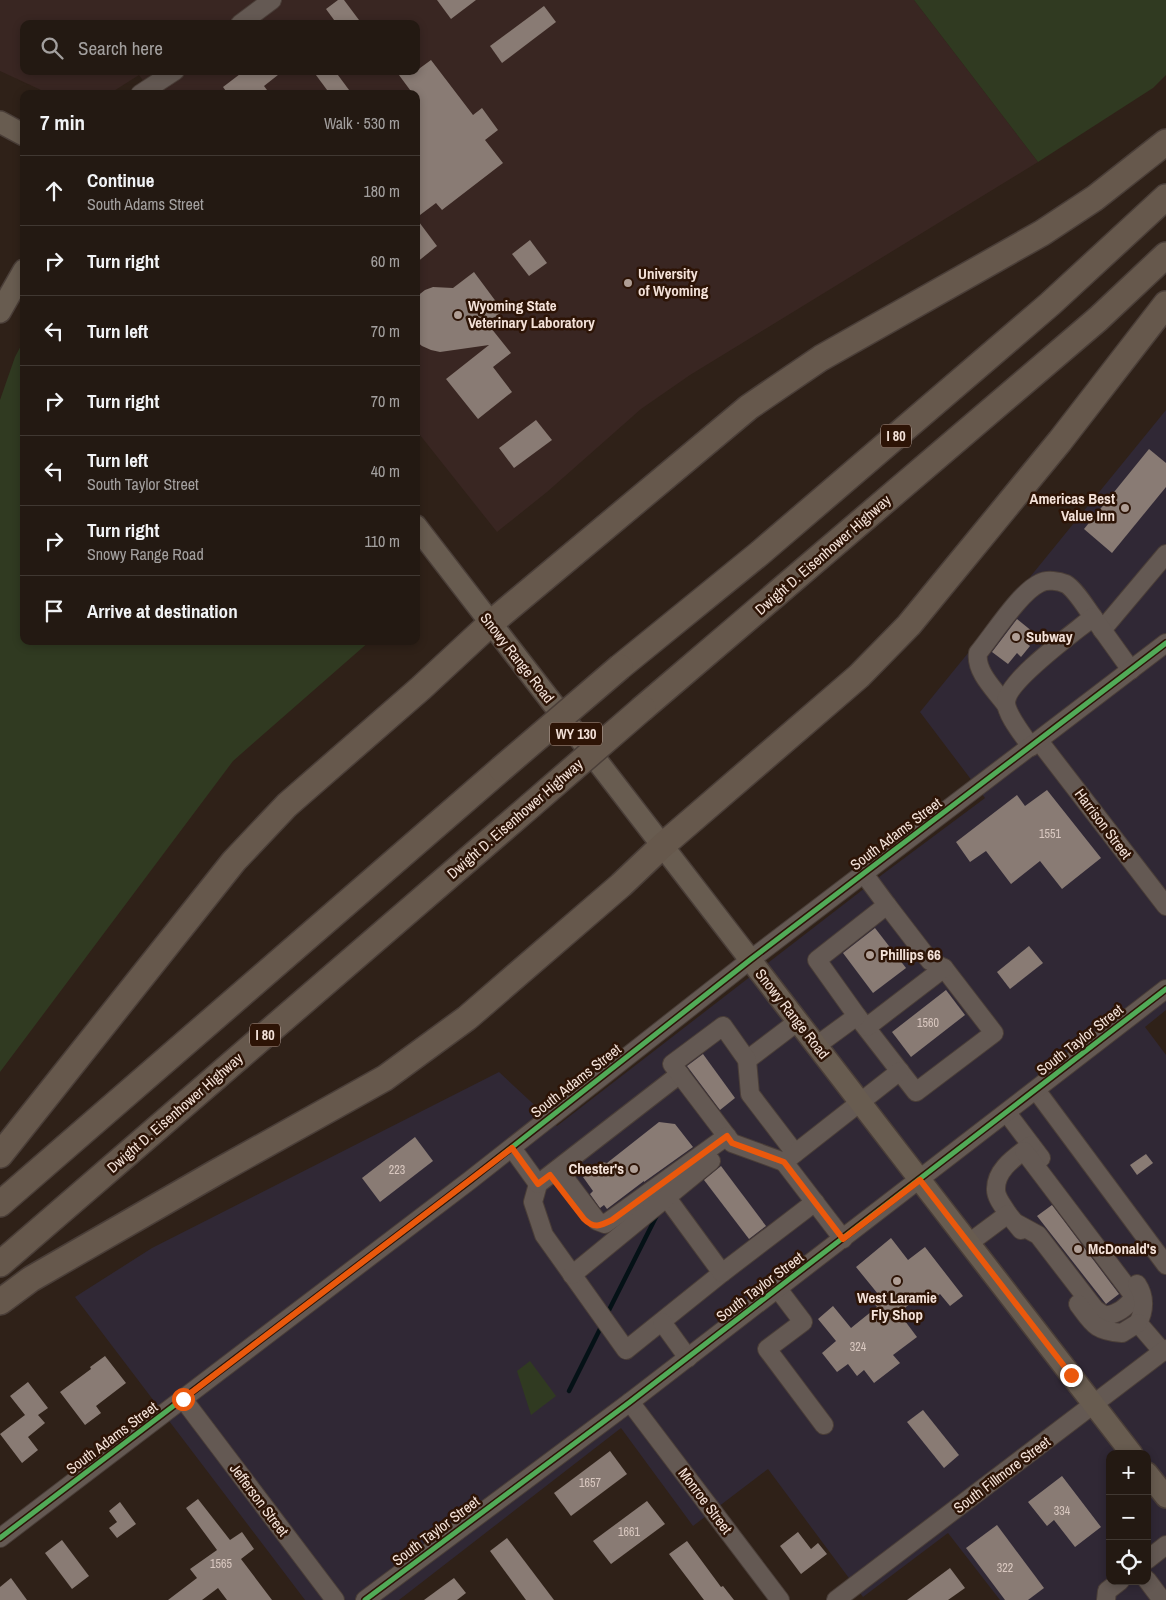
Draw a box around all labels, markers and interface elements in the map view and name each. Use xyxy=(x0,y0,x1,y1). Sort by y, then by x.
search box xyxy=(20,20,420,75)
icon: search xyxy=(38,34,66,62)
text: Search here xyxy=(78,35,163,61)
text: 7 min xyxy=(40,108,85,137)
text: Walk · 530 m xyxy=(324,112,400,134)
text: Continue xyxy=(87,167,155,193)
icon: ahead xyxy=(40,177,68,205)
text: 180 m xyxy=(364,180,400,202)
text: South Adams Street xyxy=(87,193,204,215)
icon: right xyxy=(40,247,68,275)
text: Turn right xyxy=(87,248,159,274)
text: 60 m xyxy=(371,250,400,272)
place label: University of Wyoming xyxy=(638,263,709,301)
marker: University of Wyoming xyxy=(622,277,634,289)
place label: Wyoming State Veterinary Laboratory xyxy=(468,295,595,333)
marker: Wyoming State Veterinary Laboratory xyxy=(452,309,464,321)
icon: left xyxy=(40,317,68,345)
text: Turn left xyxy=(87,318,148,344)
text: 70 m xyxy=(371,320,400,342)
icon: right xyxy=(40,387,68,415)
text: Turn right xyxy=(87,388,159,414)
text: 70 m xyxy=(371,390,400,412)
road number: I 80 xyxy=(881,424,911,448)
text: Turn left xyxy=(87,447,148,473)
icon: left xyxy=(40,457,68,485)
text: 40 m xyxy=(371,460,400,482)
text: South Taylor Street xyxy=(87,473,199,495)
place label: Americas Best Value Inn xyxy=(1030,488,1115,526)
street label: Dwight D. Eisenhower Highway xyxy=(750,489,896,620)
marker: Americas Best Value Inn xyxy=(1119,502,1131,514)
text: Turn right xyxy=(87,517,159,543)
icon: right xyxy=(40,527,68,555)
text: 110 m xyxy=(364,530,400,552)
text: Snowy Range Road xyxy=(87,543,204,565)
icon: arrive xyxy=(40,597,68,625)
text: Arrive at destination xyxy=(87,598,238,624)
street label: Snowy Range Road xyxy=(475,608,559,707)
place label: Subway xyxy=(1026,626,1073,647)
marker: Subway xyxy=(1010,631,1022,643)
road number: WY 130 xyxy=(550,722,602,746)
street label: Dwight D. Eisenhower Highway xyxy=(442,753,588,884)
street label: Harrison Street xyxy=(1070,784,1137,864)
street label: South Adams Street xyxy=(846,792,946,875)
house number: 1551 xyxy=(1039,826,1061,842)
place label: Phillips 66 xyxy=(880,944,941,965)
marker: Phillips 66 xyxy=(864,949,876,961)
street label: Snowy Range Road xyxy=(750,964,834,1063)
street label: South Taylor Street xyxy=(1032,999,1128,1080)
house number: 1560 xyxy=(917,1015,939,1031)
road number: I 80 xyxy=(250,1024,280,1046)
street label: South Adams Street xyxy=(526,1038,626,1123)
street label: Dwight D. Eisenhower Highway xyxy=(102,1047,248,1178)
place label: Chester's xyxy=(568,1158,624,1179)
house number: 223 xyxy=(389,1162,405,1178)
marker: Chester's xyxy=(628,1163,640,1175)
place label: McDonald's xyxy=(1088,1238,1157,1259)
marker: McDonald's xyxy=(1072,1243,1084,1255)
street label: South Taylor Street xyxy=(712,1246,808,1326)
marker: West Laramie Fly Shop xyxy=(891,1275,903,1287)
place label: West Laramie Fly Shop xyxy=(857,1287,937,1325)
house number: 324 xyxy=(850,1339,867,1355)
route end xyxy=(1060,1364,1083,1387)
route start xyxy=(172,1388,195,1411)
street label: South Adams Street xyxy=(62,1396,162,1479)
street label: South Fillmore Street xyxy=(949,1431,1055,1518)
map controls xyxy=(1106,1450,1151,1585)
button: + xyxy=(1106,1450,1151,1495)
street label: Jefferson Street xyxy=(225,1459,294,1541)
street label: Monroe Street xyxy=(674,1463,738,1539)
house number: 1657 xyxy=(579,1475,601,1491)
street label: South Taylor Street xyxy=(388,1490,484,1570)
button: − xyxy=(1106,1495,1151,1540)
house number: 334 xyxy=(1054,1503,1071,1519)
house number: 1661 xyxy=(618,1524,640,1540)
button: locate xyxy=(1106,1540,1151,1585)
house number: 1565 xyxy=(210,1556,232,1572)
house number: 322 xyxy=(997,1560,1013,1576)

